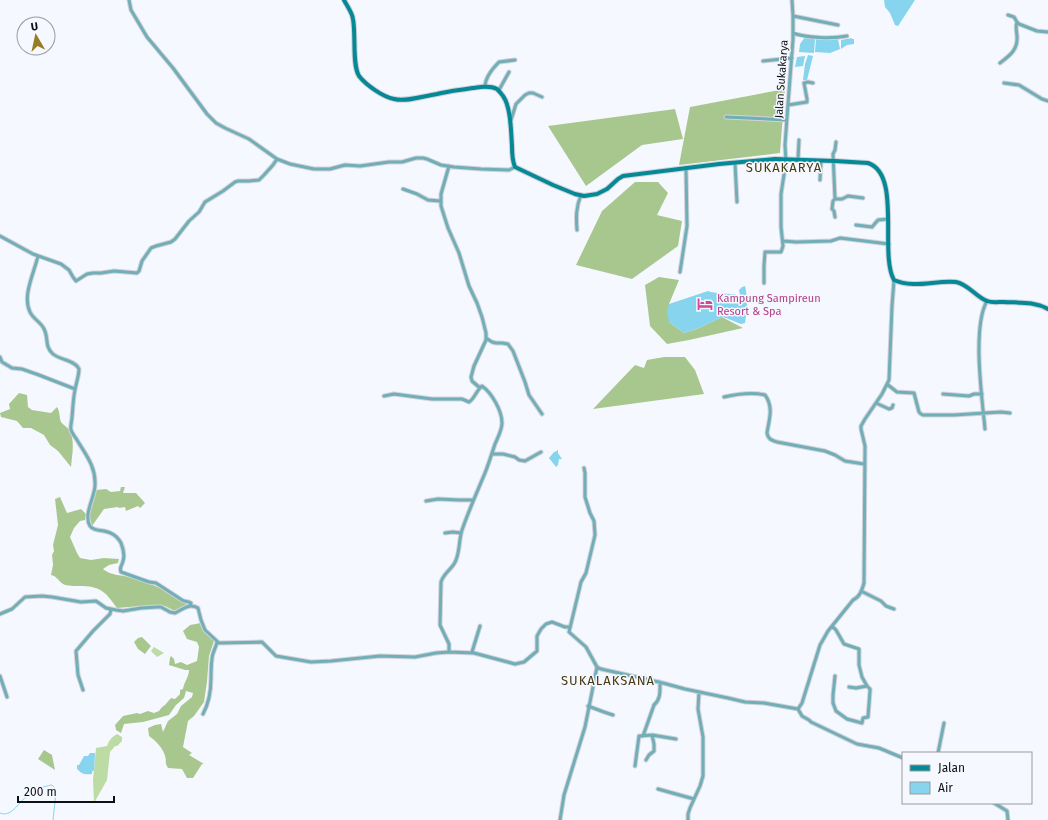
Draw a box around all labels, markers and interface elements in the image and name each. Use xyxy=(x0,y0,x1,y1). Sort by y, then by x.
north arrow xyxy=(16,16,56,56)
text: U xyxy=(30,20,39,34)
street label: Jalan Sukakarya xyxy=(772,39,791,119)
district label: SUKAKARYA xyxy=(746,160,822,175)
place label: Kampung Sampireun Resort & Spa xyxy=(717,292,821,318)
hotel icon: Kampung Sampireun Resort & Spa xyxy=(696,295,714,313)
district label: SUKALAKSANA xyxy=(561,673,655,688)
legend xyxy=(902,752,1032,804)
text: Jalan xyxy=(938,761,965,775)
scale bar xyxy=(18,778,114,804)
text: Air xyxy=(938,781,953,795)
text: 200 m xyxy=(24,785,57,799)

